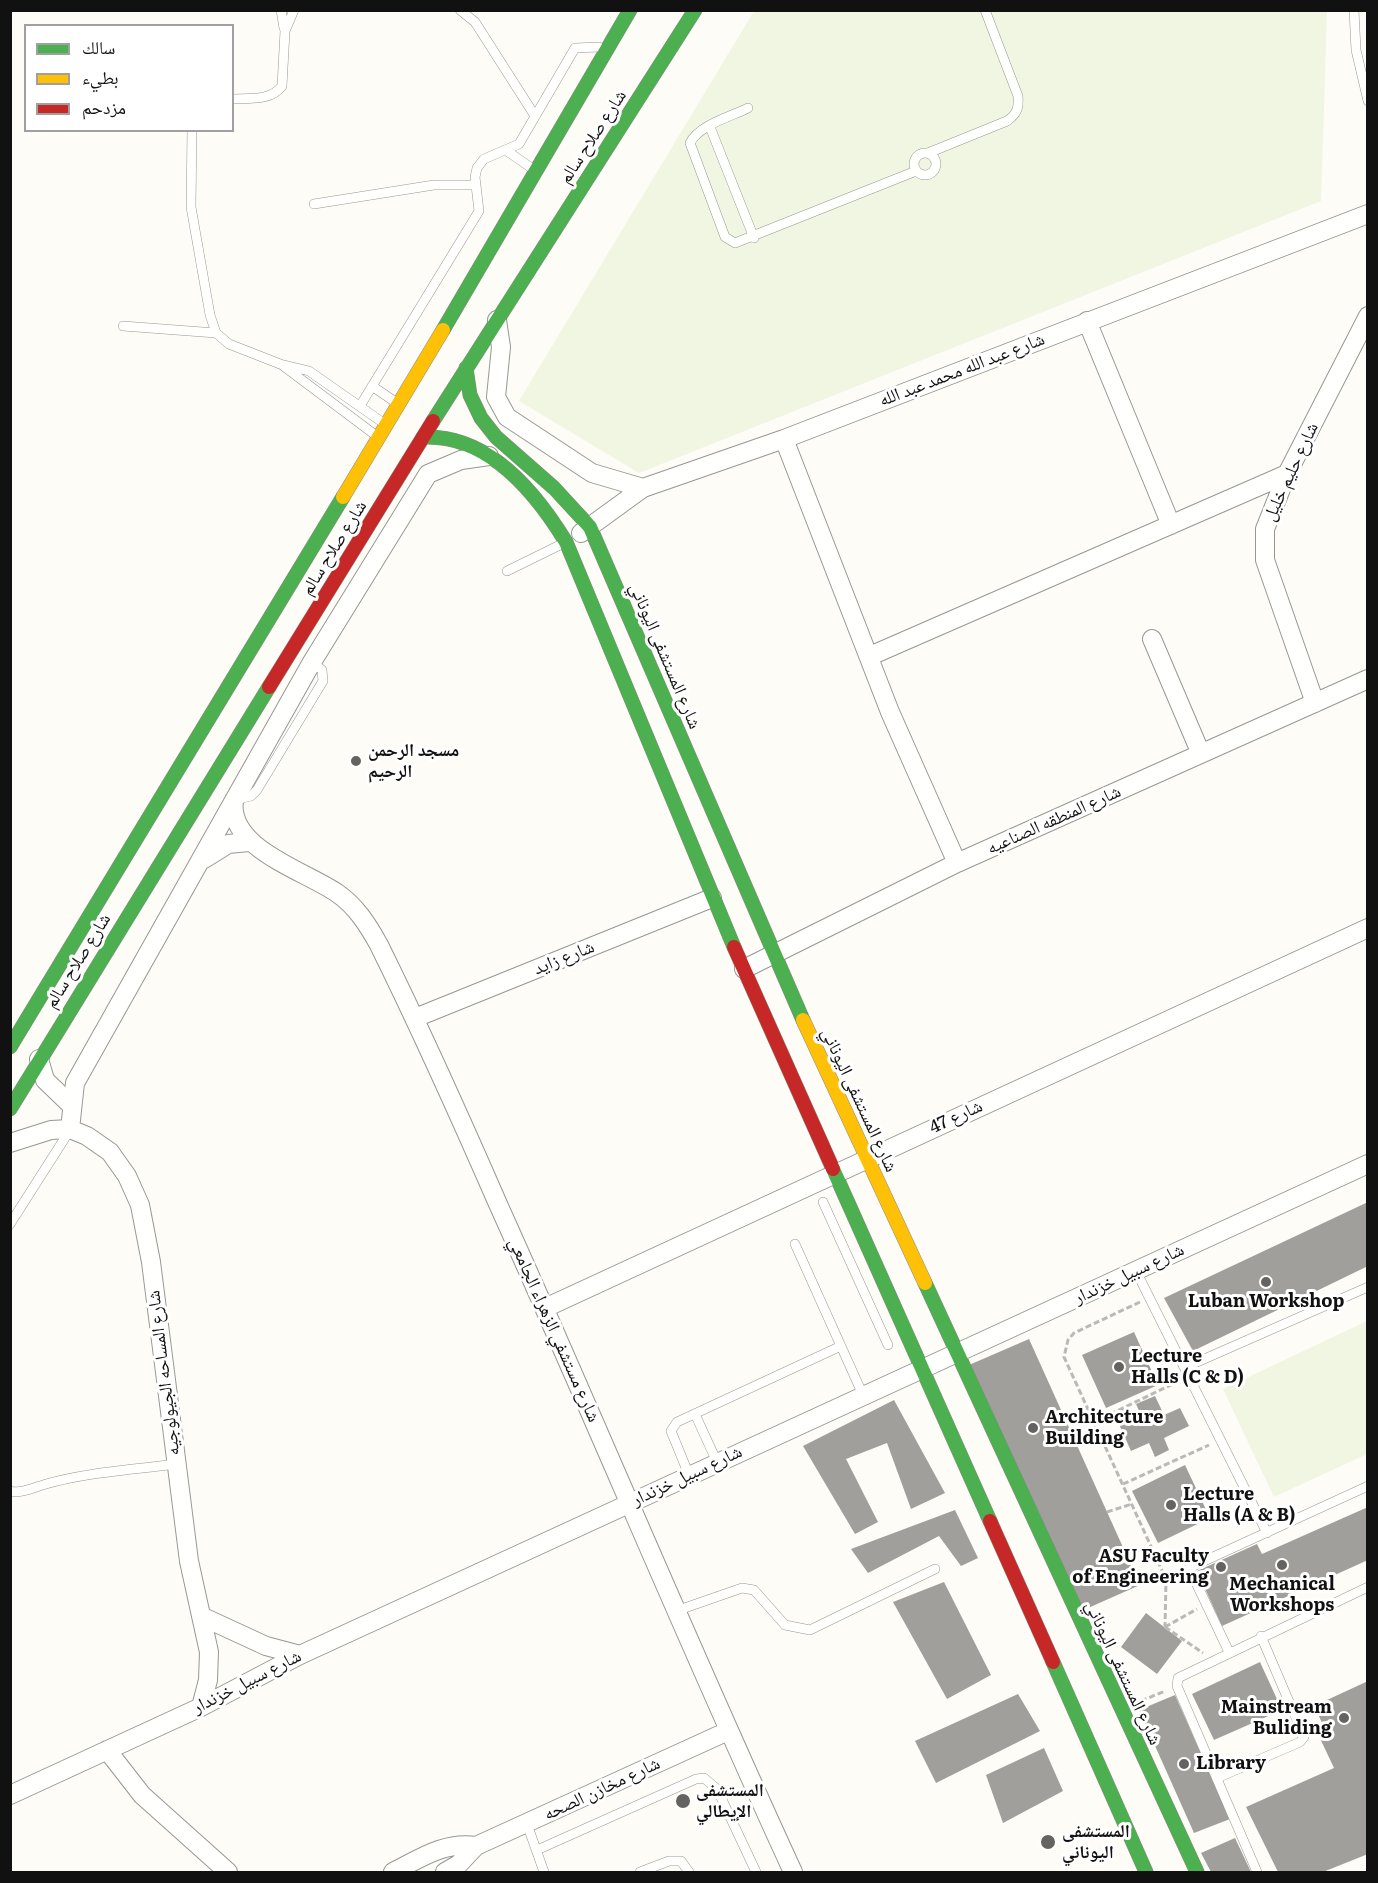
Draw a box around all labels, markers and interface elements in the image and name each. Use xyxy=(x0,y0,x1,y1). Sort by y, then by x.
legend xyxy=(24,24,234,132)
text: سالك xyxy=(82,33,115,60)
text: بطيء xyxy=(82,63,119,90)
street label: شارع صلاح سالم xyxy=(555,86,631,188)
text: مزدحم xyxy=(82,93,126,120)
street label: شارع عبد الله محمد عبد الله xyxy=(876,328,1048,412)
street label: شارع حليم خليل xyxy=(1259,419,1323,525)
street label: شارع صلاح سالم xyxy=(296,497,372,599)
street label: شارع المستشفى اليوناني xyxy=(624,580,706,732)
place label: مسجد الرحمن الرحيم xyxy=(368,740,459,783)
marker: مسجد الرحمن الرحيم xyxy=(349,754,363,768)
street label: شارع المنطقه الصناعيه xyxy=(984,781,1124,859)
street label: شارع صلاح سالم xyxy=(40,910,116,1012)
street label: شارع زايد xyxy=(530,936,598,980)
street label: شارع المستشفى اليوناني xyxy=(816,1025,902,1175)
street label: شارع 47 xyxy=(926,1095,986,1139)
street label: شارع مستشفي الزهراء الجامعي xyxy=(504,1234,604,1426)
street label: شارع سبيل خزندار xyxy=(1070,1239,1188,1309)
marker: Luban Workshop xyxy=(1259,1275,1273,1289)
street label: شارع المساحه الجيولوجيه xyxy=(143,1289,185,1457)
place label: Luban Workshop xyxy=(1188,1291,1344,1313)
place label: Lecture Halls (C & D) xyxy=(1131,1346,1244,1388)
marker: Lecture Halls (C & D) xyxy=(1112,1360,1126,1374)
place label: Architecture Building xyxy=(1045,1407,1163,1450)
marker: Architecture Building xyxy=(1026,1421,1040,1435)
street label: شارع سبيل خزندار xyxy=(628,1441,746,1511)
place label: Lecture Halls (A & B) xyxy=(1183,1484,1295,1526)
marker: Lecture Halls (A & B) xyxy=(1164,1498,1178,1512)
place label: ASU Faculty of Engineering xyxy=(1072,1546,1209,1588)
marker: Mechanical Workshops xyxy=(1275,1558,1289,1572)
marker: ASU Faculty of Engineering xyxy=(1214,1560,1228,1574)
place label: Mechanical Workshops xyxy=(1229,1574,1335,1616)
street label: شارع المستشفى اليوناني xyxy=(1080,1598,1166,1748)
street label: شارع سبيل خزندار xyxy=(189,1645,305,1719)
place label: Mainstream Buliding xyxy=(1221,1697,1332,1740)
marker: Mainstream Buliding xyxy=(1337,1711,1351,1725)
street label: شارع مخازن الصحه xyxy=(540,1753,664,1825)
place label: Library xyxy=(1196,1753,1266,1775)
marker: Library xyxy=(1177,1757,1191,1771)
place label: المستشفى الإيطالي xyxy=(696,1780,764,1822)
marker: المستشفى الإيطالي xyxy=(674,1792,692,1810)
place label: المستشفى اليوناني xyxy=(1062,1821,1130,1864)
marker: المستشفى اليوناني xyxy=(1039,1833,1057,1851)

